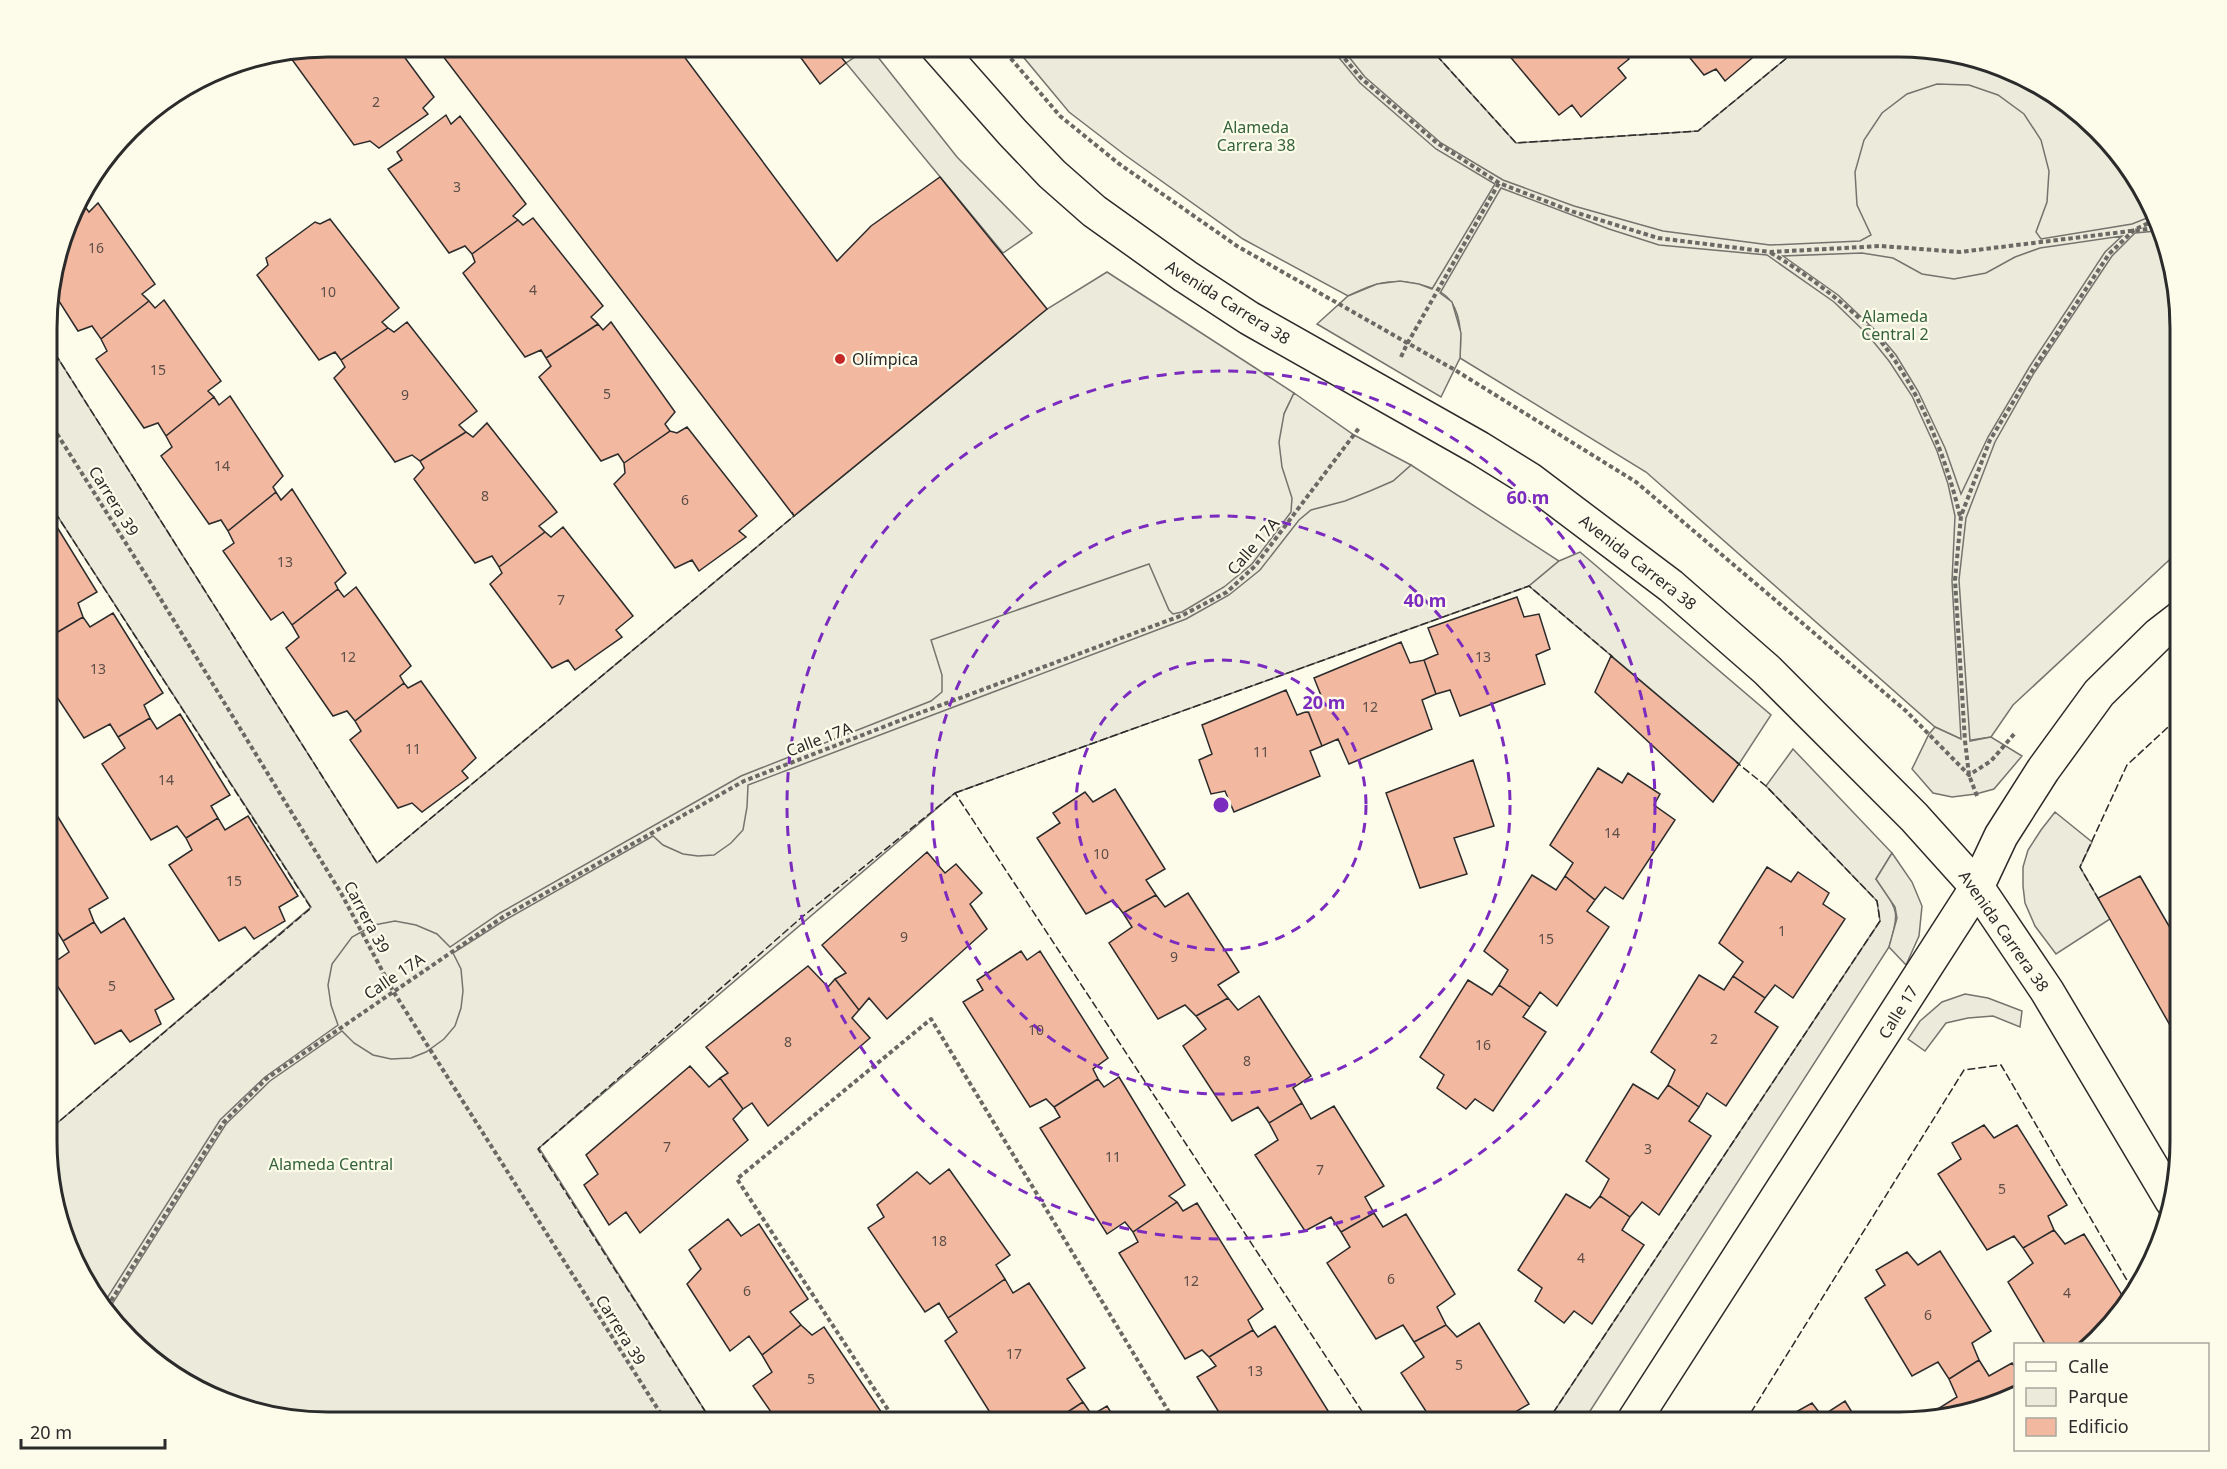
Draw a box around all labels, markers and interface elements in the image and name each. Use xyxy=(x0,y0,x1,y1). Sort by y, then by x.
house number: 2 xyxy=(372,92,380,111)
park label: Alameda Carrera 38 xyxy=(1217,116,1295,156)
house number: 3 xyxy=(453,177,461,196)
house number: 16 xyxy=(88,238,104,257)
street label: Avenida Carrera 38 xyxy=(1161,255,1295,349)
house number: 4 xyxy=(529,280,537,299)
house number: 10 xyxy=(320,282,336,301)
park label: Alameda Central 2 xyxy=(1861,305,1929,345)
place label: Olímpica xyxy=(852,348,918,370)
marker: Olímpica xyxy=(833,352,847,366)
house number: 15 xyxy=(150,360,166,379)
house number: 5 xyxy=(603,384,611,403)
house number: 9 xyxy=(401,385,409,404)
house number: 14 xyxy=(214,456,230,475)
street label: Carrera 39 xyxy=(84,462,144,540)
text: 60 m xyxy=(1507,485,1549,509)
house number: 8 xyxy=(481,486,489,505)
house number: 6 xyxy=(681,490,689,509)
street label: Avenida Carrera 38 xyxy=(1575,509,1701,615)
street label: Calle 17A xyxy=(1222,512,1284,579)
house number: 13 xyxy=(277,552,293,571)
text: 40 m xyxy=(1404,588,1446,612)
house number: 7 xyxy=(557,590,565,609)
house number: 12 xyxy=(340,647,356,666)
house number: 13 xyxy=(1475,647,1491,666)
house number: 13 xyxy=(90,659,106,678)
text: 20 m xyxy=(1303,690,1345,714)
house number: 12 xyxy=(1362,697,1378,716)
street label: Calle 17A xyxy=(783,716,856,762)
house number: 11 xyxy=(405,739,421,758)
house number: 11 xyxy=(1253,742,1269,761)
house number: 14 xyxy=(158,770,174,789)
centre of rings xyxy=(1211,795,1231,815)
house number: 14 xyxy=(1604,823,1620,842)
house number: 10 xyxy=(1093,844,1109,863)
street label: Avenida Carrera 38 xyxy=(1954,866,2054,996)
house number: 15 xyxy=(226,871,242,890)
street label: Carrera 39 xyxy=(339,877,395,957)
house number: 1 xyxy=(1778,921,1786,940)
house number: 9 xyxy=(900,927,908,946)
house number: 15 xyxy=(1538,929,1554,948)
street label: Calle 17A xyxy=(359,947,429,1004)
house number: 9 xyxy=(1170,947,1178,966)
house number: 5 xyxy=(108,976,116,995)
street label: Calle 17 xyxy=(1873,981,1923,1043)
house number: 10 xyxy=(1028,1020,1044,1039)
house number: 2 xyxy=(1710,1029,1718,1048)
house number: 8 xyxy=(784,1032,792,1051)
house number: 16 xyxy=(1475,1035,1491,1054)
house number: 8 xyxy=(1243,1051,1251,1070)
house number: 7 xyxy=(663,1137,671,1156)
house number: 3 xyxy=(1644,1139,1652,1158)
house number: 11 xyxy=(1105,1147,1121,1166)
park label: Alameda Central xyxy=(269,1153,393,1175)
house number: 7 xyxy=(1316,1160,1324,1179)
house number: 5 xyxy=(1998,1179,2006,1198)
house number: 18 xyxy=(931,1231,947,1250)
house number: 4 xyxy=(1577,1248,1585,1267)
house number: 6 xyxy=(1387,1269,1395,1288)
house number: 12 xyxy=(1183,1271,1199,1290)
house number: 6 xyxy=(743,1281,751,1300)
house number: 4 xyxy=(2063,1283,2071,1302)
street label: Carrera 39 xyxy=(591,1291,651,1369)
house number: 6 xyxy=(1924,1305,1932,1324)
legend xyxy=(2014,1343,2209,1451)
house number: 17 xyxy=(1006,1344,1022,1363)
text: Calle xyxy=(2068,1354,2109,1378)
house number: 5 xyxy=(1455,1355,1463,1374)
house number: 13 xyxy=(1247,1361,1263,1380)
house number: 5 xyxy=(807,1369,815,1388)
text: Parque xyxy=(2068,1384,2128,1408)
scale bar xyxy=(21,1412,165,1450)
text: Edificio xyxy=(2068,1414,2129,1438)
text: 20 m xyxy=(30,1420,72,1444)

